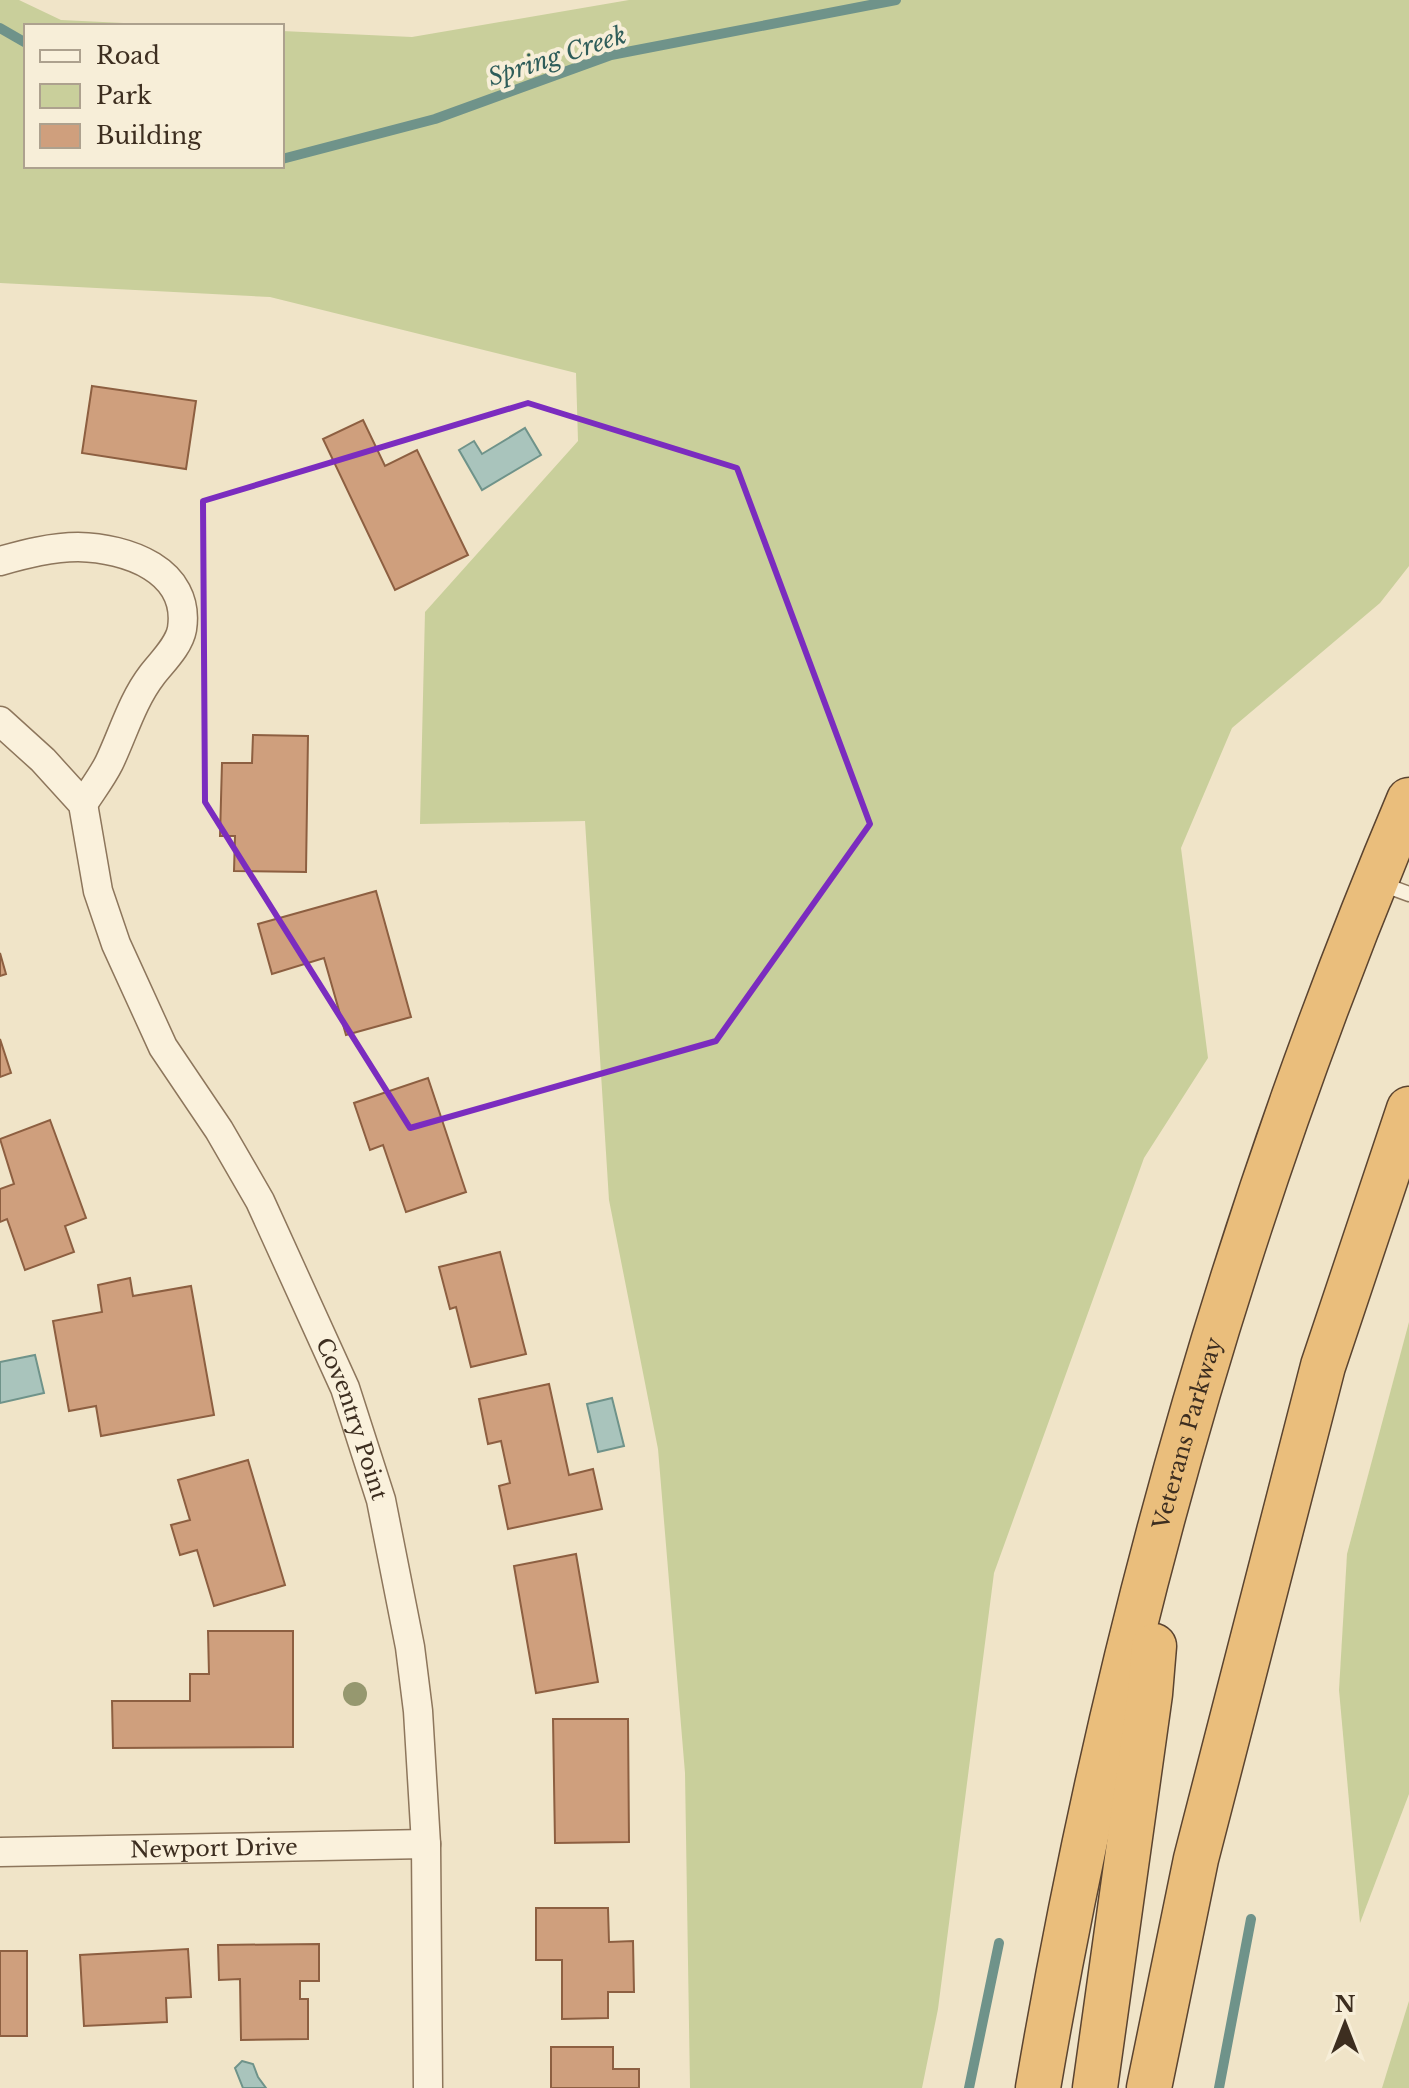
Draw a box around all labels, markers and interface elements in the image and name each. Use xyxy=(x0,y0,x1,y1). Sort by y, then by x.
water label: Spring Creek xyxy=(484,20,630,92)
legend xyxy=(24,24,284,168)
text: Road xyxy=(96,41,160,70)
text: Park xyxy=(96,81,152,110)
text: Building xyxy=(96,121,202,150)
street label: Coventry Point xyxy=(310,1333,394,1504)
street label: Veterans Parkway xyxy=(1147,1334,1227,1533)
street label: Newport Drive xyxy=(130,1833,298,1863)
north arrow xyxy=(1305,1984,1385,2064)
text: N xyxy=(1335,1991,1356,2018)

